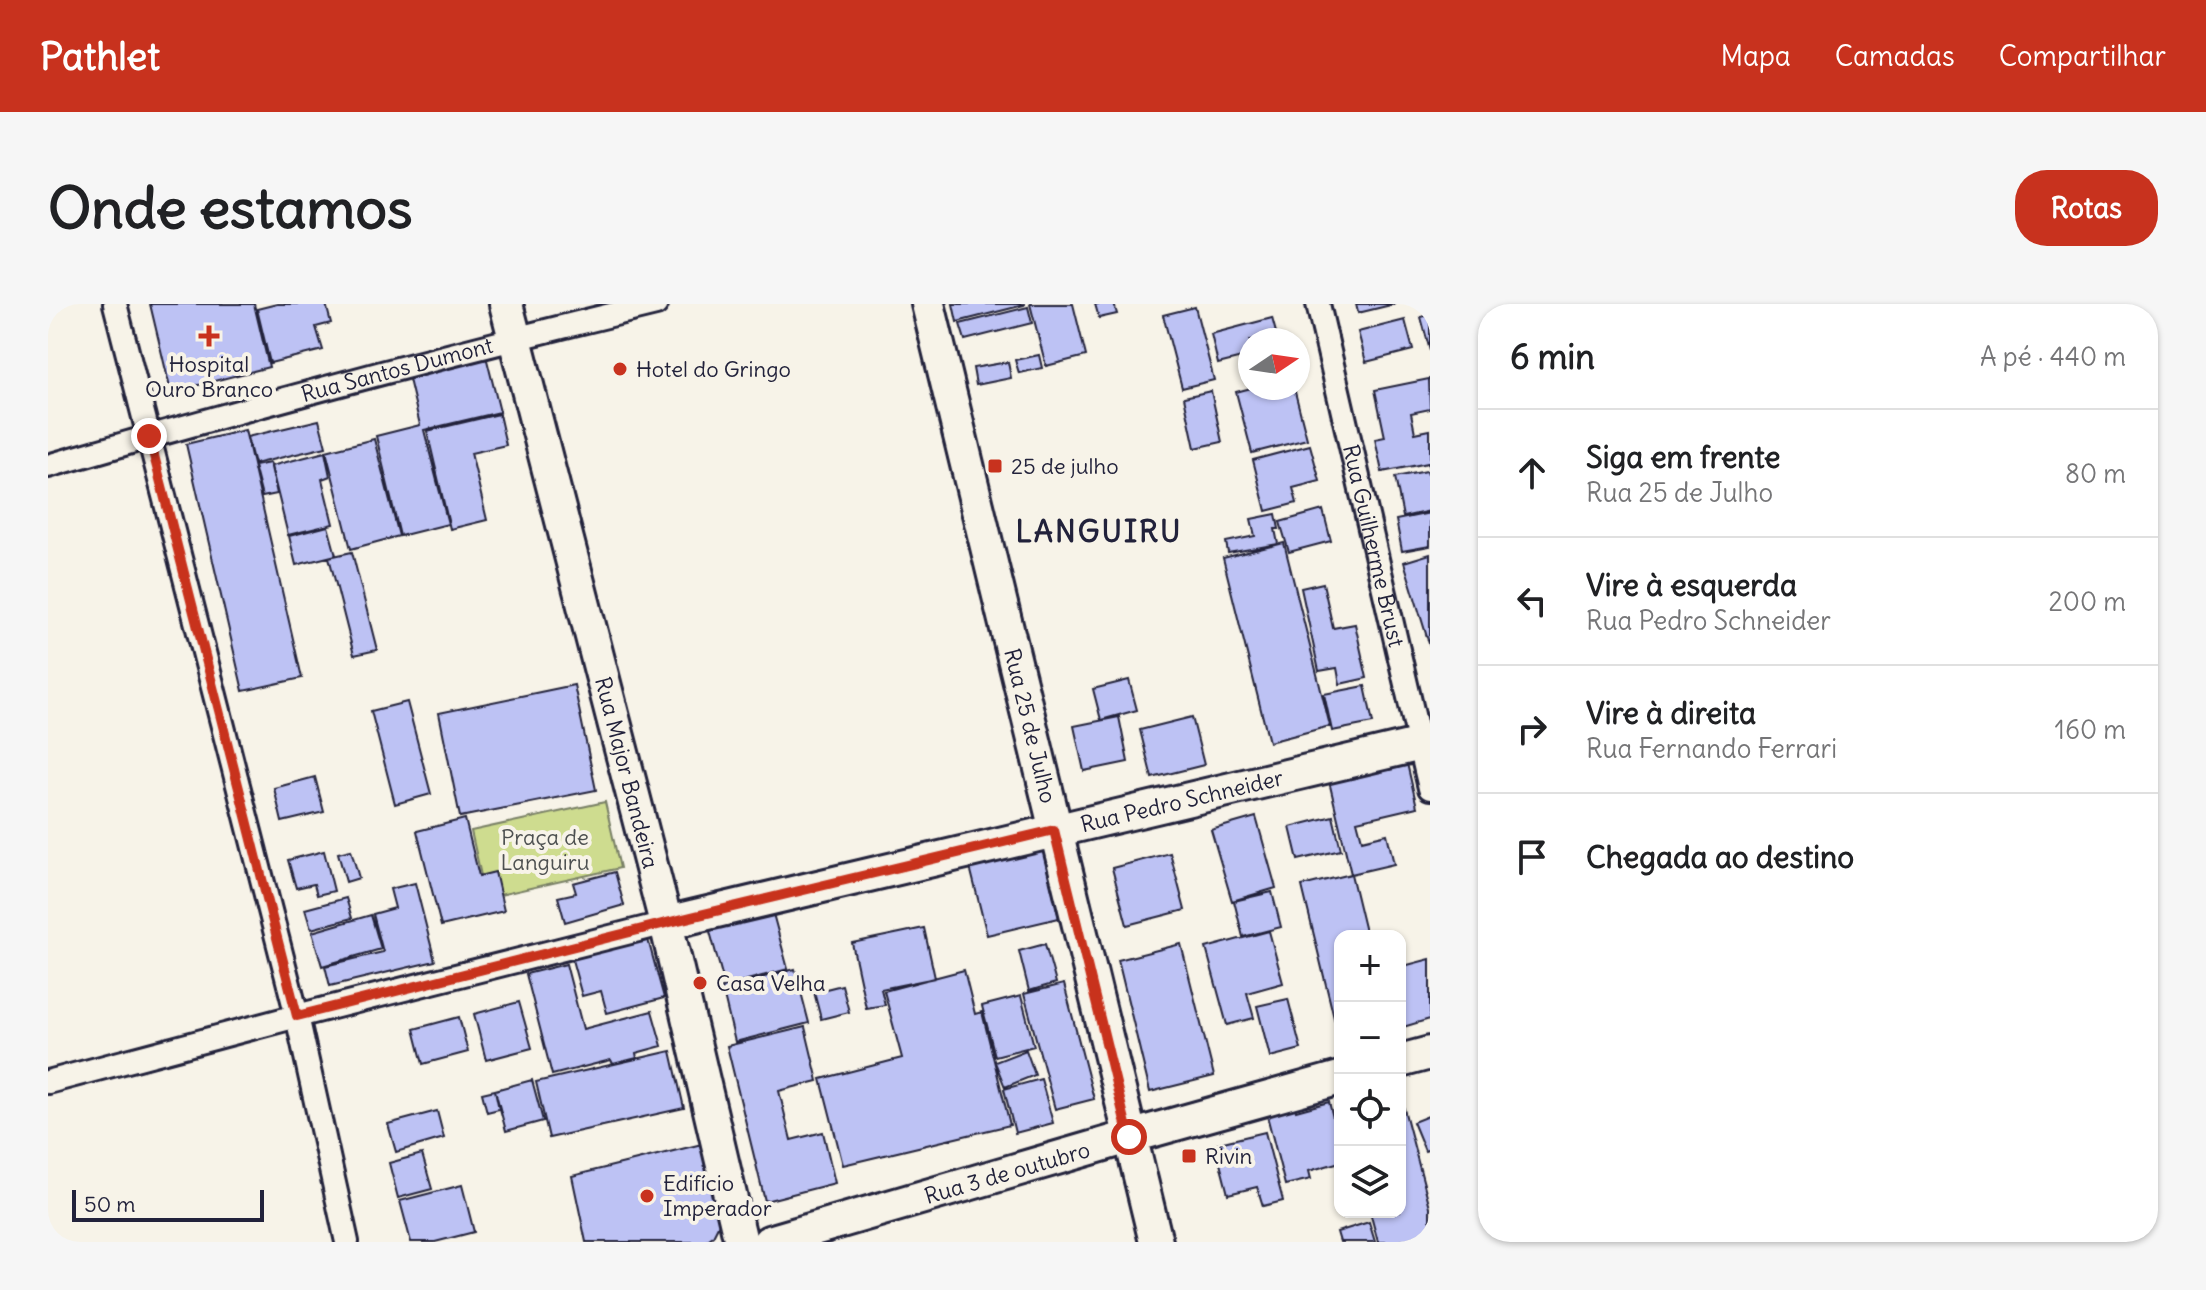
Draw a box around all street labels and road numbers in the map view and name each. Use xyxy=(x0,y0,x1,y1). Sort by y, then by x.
street label: Rua Santos Dumont xyxy=(298,331,496,408)
street label: Rua Guilherme Brust xyxy=(1337,442,1411,649)
street label: Rua 25 de Julho xyxy=(998,645,1063,806)
street label: Rua Major Bandeira xyxy=(589,674,665,871)
street label: Rua Pedro Schneider xyxy=(1078,763,1286,838)
street label: Rua 3 de outubro xyxy=(921,1135,1093,1210)

